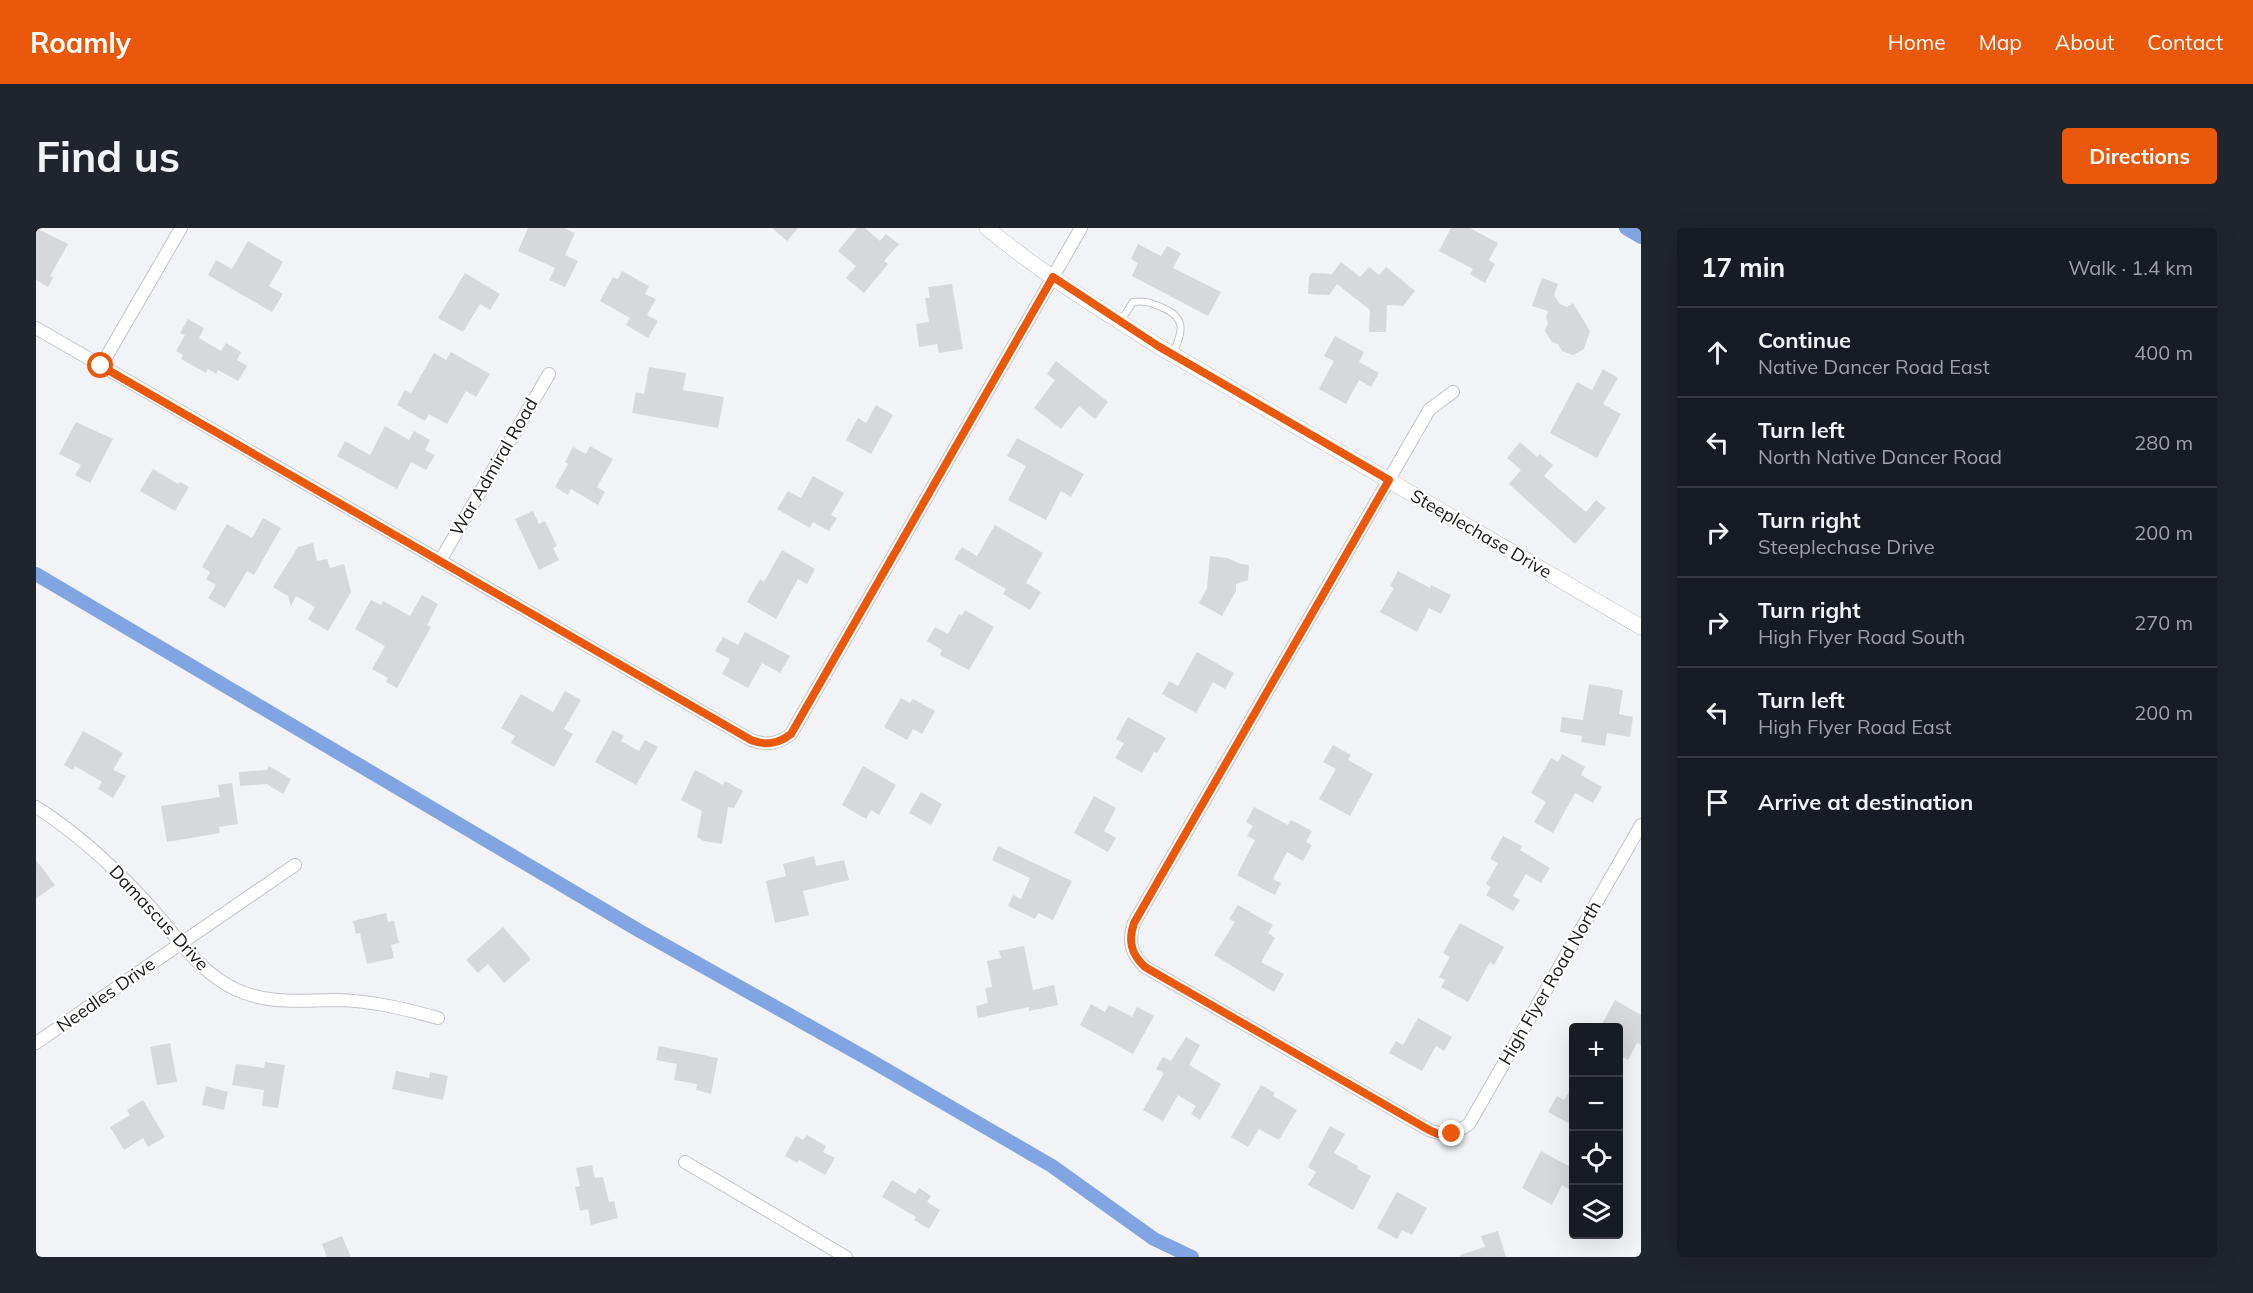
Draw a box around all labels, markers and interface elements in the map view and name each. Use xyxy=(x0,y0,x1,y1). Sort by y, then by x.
text: Roamly xyxy=(30,25,131,60)
text: Home xyxy=(1888,29,1946,55)
text: Map xyxy=(1979,29,2022,55)
text: About xyxy=(2055,29,2114,55)
text: Contact xyxy=(2147,29,2223,55)
button: Directions xyxy=(2062,128,2217,184)
text: Find us xyxy=(36,130,180,183)
text: 17 min xyxy=(1701,251,1785,284)
text: Walk · 1.4 km xyxy=(2068,255,2193,280)
text: Continue xyxy=(1758,326,1851,354)
icon: ahead xyxy=(1701,336,1734,369)
text: 400 m xyxy=(2134,340,2193,365)
route start xyxy=(87,352,113,378)
text: Native Dancer Road East xyxy=(1758,354,1990,379)
street label: War Admiral Road xyxy=(445,394,542,540)
text: Turn left xyxy=(1758,416,1845,444)
icon: left xyxy=(1701,426,1734,459)
text: 280 m xyxy=(2134,430,2193,455)
text: North Native Dancer Road xyxy=(1758,444,2002,469)
street label: Steeplechase Drive xyxy=(1407,484,1556,583)
text: Turn right xyxy=(1758,506,1861,534)
icon: right xyxy=(1701,516,1734,549)
text: 200 m xyxy=(2134,520,2193,545)
text: Steeplechase Drive xyxy=(1758,534,1935,559)
text: Turn right xyxy=(1758,596,1861,624)
icon: right xyxy=(1701,606,1734,639)
text: 270 m xyxy=(2134,610,2193,635)
text: High Flyer Road South xyxy=(1758,624,1965,649)
text: Turn left xyxy=(1758,686,1845,714)
icon: left xyxy=(1701,696,1734,729)
text: 200 m xyxy=(2134,700,2193,725)
text: High Flyer Road East xyxy=(1758,714,1952,739)
icon: arrive xyxy=(1701,786,1734,819)
text: Arrive at destination xyxy=(1758,788,1973,816)
street label: Damascus Drive xyxy=(105,860,214,975)
street label: High Flyer Road North xyxy=(1493,897,1606,1069)
street label: Needles Drive xyxy=(52,952,159,1037)
map controls xyxy=(1569,1023,1623,1239)
button: + xyxy=(1569,1023,1623,1077)
button: − xyxy=(1569,1077,1623,1131)
route end xyxy=(1438,1120,1464,1146)
button: locate xyxy=(1569,1131,1623,1185)
button: layers xyxy=(1569,1185,1623,1239)

